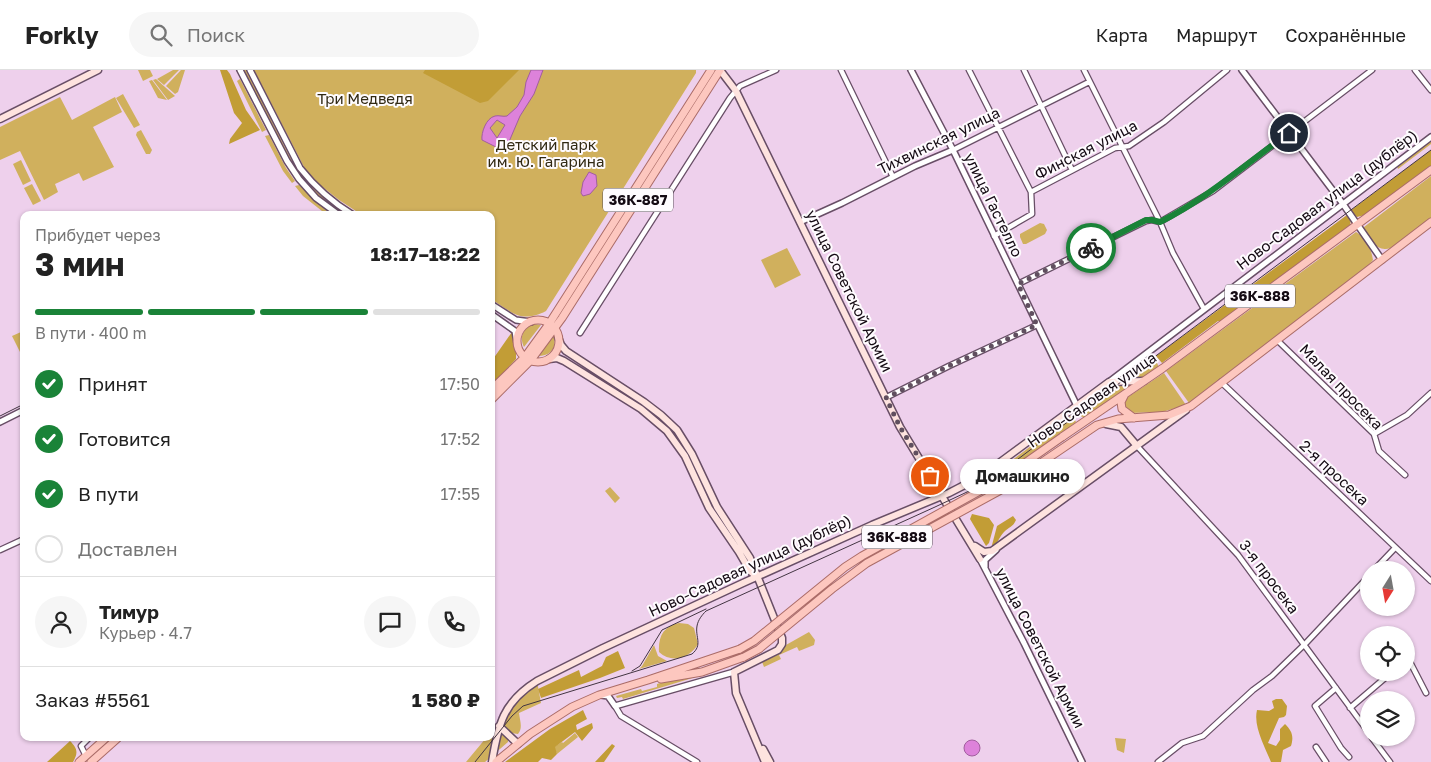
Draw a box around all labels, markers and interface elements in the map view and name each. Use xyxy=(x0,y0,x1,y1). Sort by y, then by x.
search box xyxy=(129,12,479,57)
text: Forkly xyxy=(25,20,99,49)
icon: search xyxy=(147,21,175,49)
text: Поиск xyxy=(187,23,245,46)
text: Карта xyxy=(1096,24,1148,46)
text: Маршрут xyxy=(1176,24,1257,46)
text: Сохранённые xyxy=(1285,24,1406,46)
park label: Три Медведя xyxy=(317,89,413,107)
street label: Тихвинская улица xyxy=(875,103,1003,177)
pin xyxy=(1268,112,1310,154)
street label: Финская улица xyxy=(1031,116,1140,183)
icon: home xyxy=(1275,119,1303,147)
street label: Ново-Садовая улица (дублёр) xyxy=(1233,125,1420,273)
park label: Детский парк им. Ю. Гагарина xyxy=(488,135,604,170)
street label: улица Гастелло xyxy=(961,150,1027,260)
road number: 36К-887 xyxy=(603,188,673,212)
street label: улица Советской Армии xyxy=(803,207,897,374)
courier xyxy=(1066,223,1116,273)
text: Прибудет через xyxy=(35,225,161,245)
icon: bike xyxy=(1077,234,1105,262)
text: 18:17–18:22 xyxy=(371,242,480,265)
text: 3 мин xyxy=(35,245,125,283)
road number: 36К-888 xyxy=(1225,285,1295,308)
text: В пути · 400 m xyxy=(35,323,147,343)
street label: Малая просека xyxy=(1296,340,1387,433)
street label: Ново-Садовая улица xyxy=(1023,348,1159,451)
icon: check xyxy=(35,370,63,398)
text: Принят xyxy=(78,372,147,395)
text: 17:50 xyxy=(440,374,480,394)
icon: check xyxy=(35,425,63,453)
text: Готовится xyxy=(78,427,171,450)
text: 17:52 xyxy=(440,429,480,449)
street label: 2-я просека xyxy=(1296,436,1373,509)
pin xyxy=(909,455,951,497)
callout: Домашкино xyxy=(960,458,1085,494)
icon: bag xyxy=(916,462,944,490)
text: Домашкино xyxy=(975,466,1070,486)
icon: check xyxy=(35,480,63,508)
text: В пути xyxy=(78,482,139,505)
text: 17:55 xyxy=(440,484,480,504)
street label: Ново-Садовая улица (дублёр) xyxy=(645,510,854,620)
road number: 36К-888 xyxy=(862,526,932,548)
street label: 3-я просека xyxy=(1236,536,1303,617)
text: Доставлен xyxy=(78,537,178,560)
north arrow xyxy=(1360,561,1415,616)
map controls xyxy=(1360,561,1415,746)
street label: улица Советской Армии xyxy=(992,564,1089,731)
button: person xyxy=(35,596,87,648)
button: chat xyxy=(364,596,416,648)
button: phone xyxy=(428,596,480,648)
text: Тимур xyxy=(99,600,159,623)
text: Курьер · 4.7 xyxy=(99,623,192,643)
button: locate xyxy=(1360,626,1415,681)
text: Заказ #5561 xyxy=(35,688,150,711)
text: 1 580 ₽ xyxy=(412,688,480,711)
button: layers xyxy=(1360,691,1415,746)

